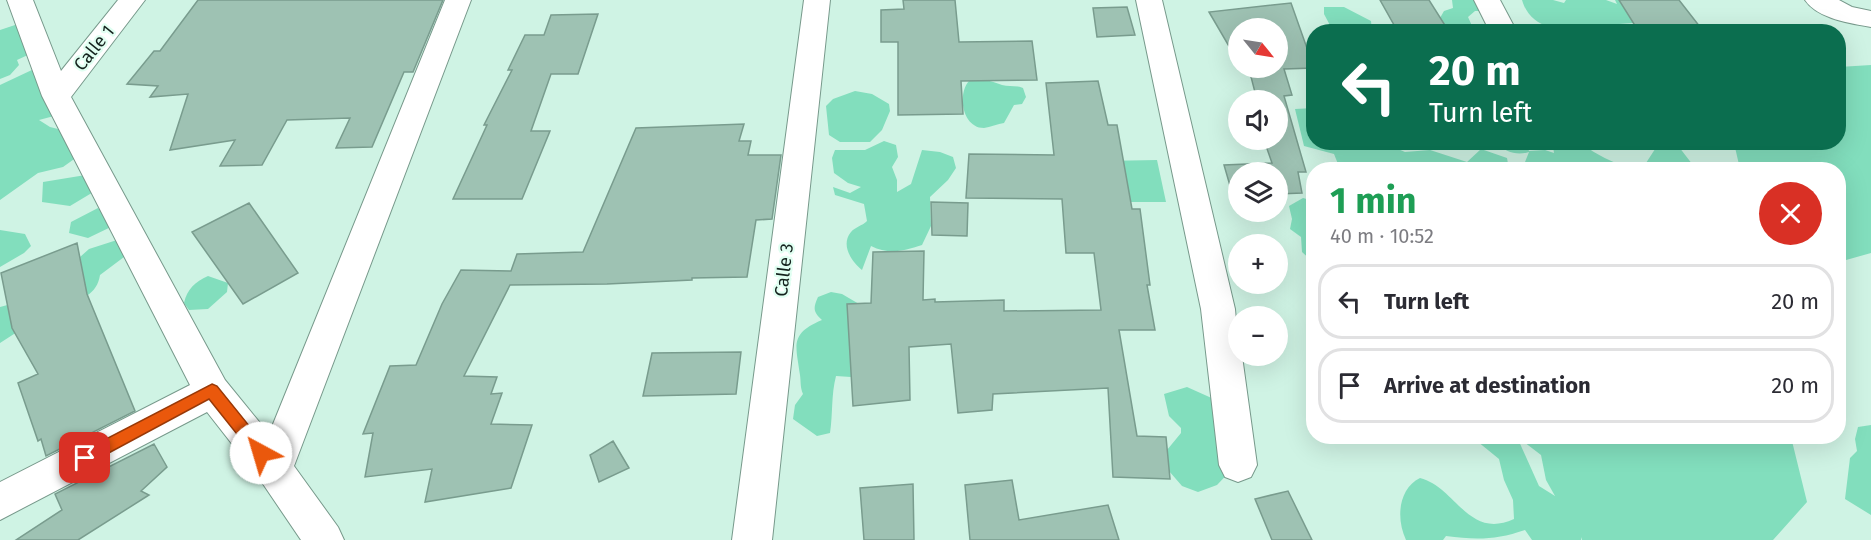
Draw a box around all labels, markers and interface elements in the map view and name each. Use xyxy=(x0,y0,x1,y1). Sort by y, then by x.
north arrow xyxy=(1228,18,1288,78)
map controls xyxy=(1228,18,1288,366)
street label: Calle 1 xyxy=(69,21,119,75)
text: 20 m xyxy=(1429,46,1521,96)
icon: left xyxy=(1330,48,1408,126)
button: sound xyxy=(1228,90,1288,150)
text: Turn left xyxy=(1429,97,1532,129)
button: layers xyxy=(1228,162,1288,222)
text: 1 min xyxy=(1330,179,1417,223)
button: close xyxy=(1759,182,1822,245)
text: 40 m · 10:52 xyxy=(1330,224,1434,248)
button: + xyxy=(1228,234,1288,294)
street label: Calle 3 xyxy=(770,242,798,298)
icon: left xyxy=(1333,285,1366,318)
text: Turn left xyxy=(1384,288,1469,315)
text: 20 m xyxy=(1771,288,1819,315)
button: − xyxy=(1228,306,1288,366)
icon: arrive xyxy=(1333,369,1366,402)
text: Arrive at destination xyxy=(1384,372,1591,399)
text: 20 m xyxy=(1771,372,1819,399)
position arrow xyxy=(229,421,293,485)
pin xyxy=(59,432,110,483)
icon: arrive xyxy=(68,441,101,474)

